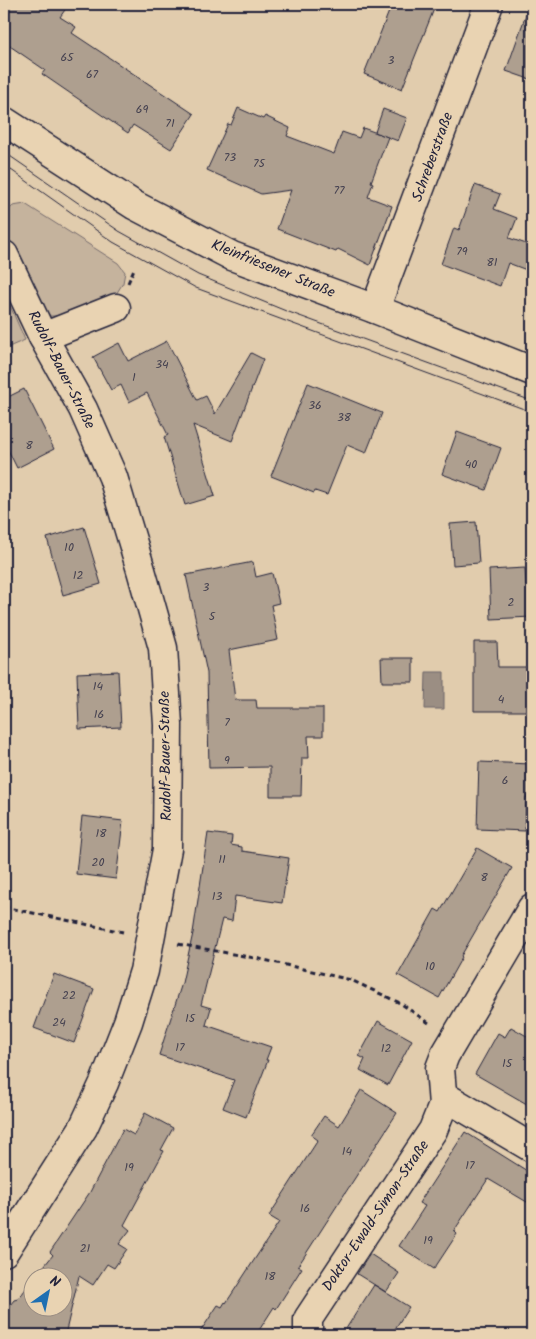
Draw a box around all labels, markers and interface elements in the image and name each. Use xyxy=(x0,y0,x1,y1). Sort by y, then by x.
house number: 65 xyxy=(60,48,75,67)
house number: 3 xyxy=(388,51,395,70)
house number: 67 xyxy=(86,65,99,84)
house number: 69 xyxy=(136,100,148,119)
street label: Schreberstraße xyxy=(406,109,460,205)
house number: 71 xyxy=(165,114,175,133)
house number: 73 xyxy=(224,148,236,167)
house number: 75 xyxy=(253,154,267,173)
house number: 77 xyxy=(333,181,345,200)
street label: Kleinfriesener Straße xyxy=(207,233,339,305)
house number: 79 xyxy=(456,242,468,261)
house number: 81 xyxy=(487,253,498,272)
street label: Rudolf-Bauer-Straße xyxy=(21,307,101,434)
house number: 34 xyxy=(155,355,169,374)
house number: 1 xyxy=(132,368,136,387)
house number: 36 xyxy=(308,396,322,415)
house number: 38 xyxy=(337,408,352,427)
house number: 8 xyxy=(25,436,33,455)
house number: 40 xyxy=(465,455,477,474)
house number: 10 xyxy=(64,538,74,557)
house number: 12 xyxy=(73,566,83,585)
house number: 3 xyxy=(203,578,210,597)
house number: 2 xyxy=(508,593,515,612)
house number: 5 xyxy=(209,607,217,626)
house number: 14 xyxy=(93,677,104,696)
street label: Rudolf-Bauer-Straße xyxy=(153,690,179,821)
house number: 4 xyxy=(498,690,505,709)
house number: 16 xyxy=(94,705,104,724)
house number: 7 xyxy=(224,713,230,732)
house number: 9 xyxy=(224,751,230,770)
house number: 6 xyxy=(502,771,508,790)
house number: 18 xyxy=(96,824,107,843)
house number: 11 xyxy=(218,850,226,869)
house number: 20 xyxy=(92,853,104,872)
house number: 8 xyxy=(480,868,488,887)
house number: 13 xyxy=(212,887,222,906)
house number: 10 xyxy=(425,957,435,976)
house number: 22 xyxy=(62,986,76,1005)
house number: 15 xyxy=(185,1009,197,1028)
house number: 24 xyxy=(52,1013,66,1032)
house number: 17 xyxy=(175,1038,185,1057)
house number: 12 xyxy=(381,1039,391,1058)
house number: 15 xyxy=(502,1054,514,1073)
street label: Doktor-Ewald-Simon-Straße xyxy=(316,1135,436,1297)
house number: 14 xyxy=(342,1142,353,1161)
house number: 17 xyxy=(465,1156,475,1175)
house number: 19 xyxy=(124,1158,134,1177)
house number: 16 xyxy=(300,1199,310,1218)
house number: 19 xyxy=(423,1231,433,1250)
house number: 21 xyxy=(80,1239,91,1258)
north arrow xyxy=(22,1266,72,1316)
house number: 18 xyxy=(265,1267,276,1286)
text: N xyxy=(45,1270,64,1294)

